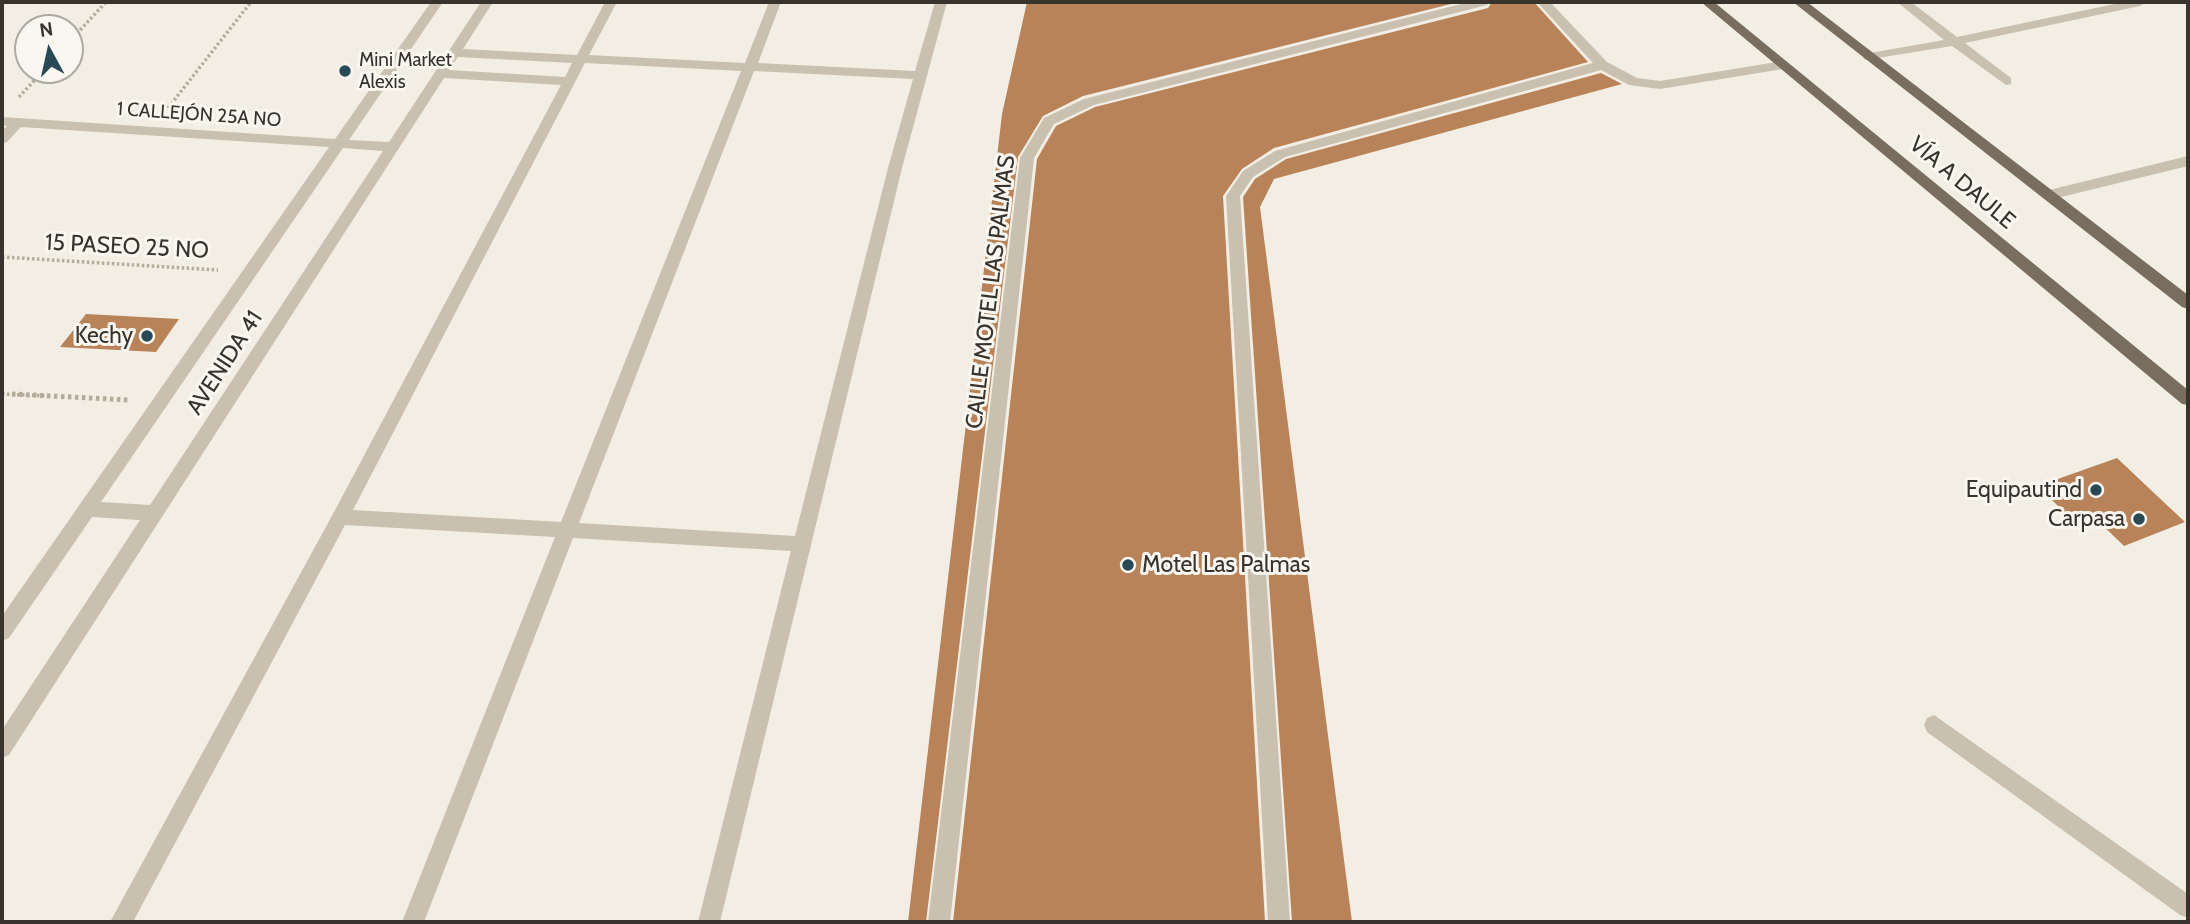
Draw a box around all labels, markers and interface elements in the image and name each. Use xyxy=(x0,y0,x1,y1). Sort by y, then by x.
north arrow xyxy=(14,14,84,84)
text: N xyxy=(38,17,55,42)
place label: Mini Market Alexis xyxy=(359,49,452,93)
marker: Mini Market Alexis xyxy=(337,63,353,79)
street label: 1 CALLEJÓN 25A NO xyxy=(116,98,282,132)
street label: VÍA A DAULE xyxy=(1903,131,2021,235)
street label: CALLE MOTEL LAS PALMAS xyxy=(961,154,1021,430)
street label: 15 PASEO 25 NO xyxy=(44,229,210,265)
street label: AVENIDA 41 xyxy=(181,306,269,420)
place label: Kechy xyxy=(75,322,133,350)
marker: Kechy xyxy=(139,328,155,344)
place label: Equipautind xyxy=(1966,476,2082,504)
marker: Equipautind xyxy=(2088,482,2104,498)
place label: Carpasa xyxy=(2048,505,2125,533)
marker: Carpasa xyxy=(2131,511,2147,527)
place label: Motel Las Palmas xyxy=(1142,551,1310,579)
marker: Motel Las Palmas xyxy=(1120,557,1136,573)

